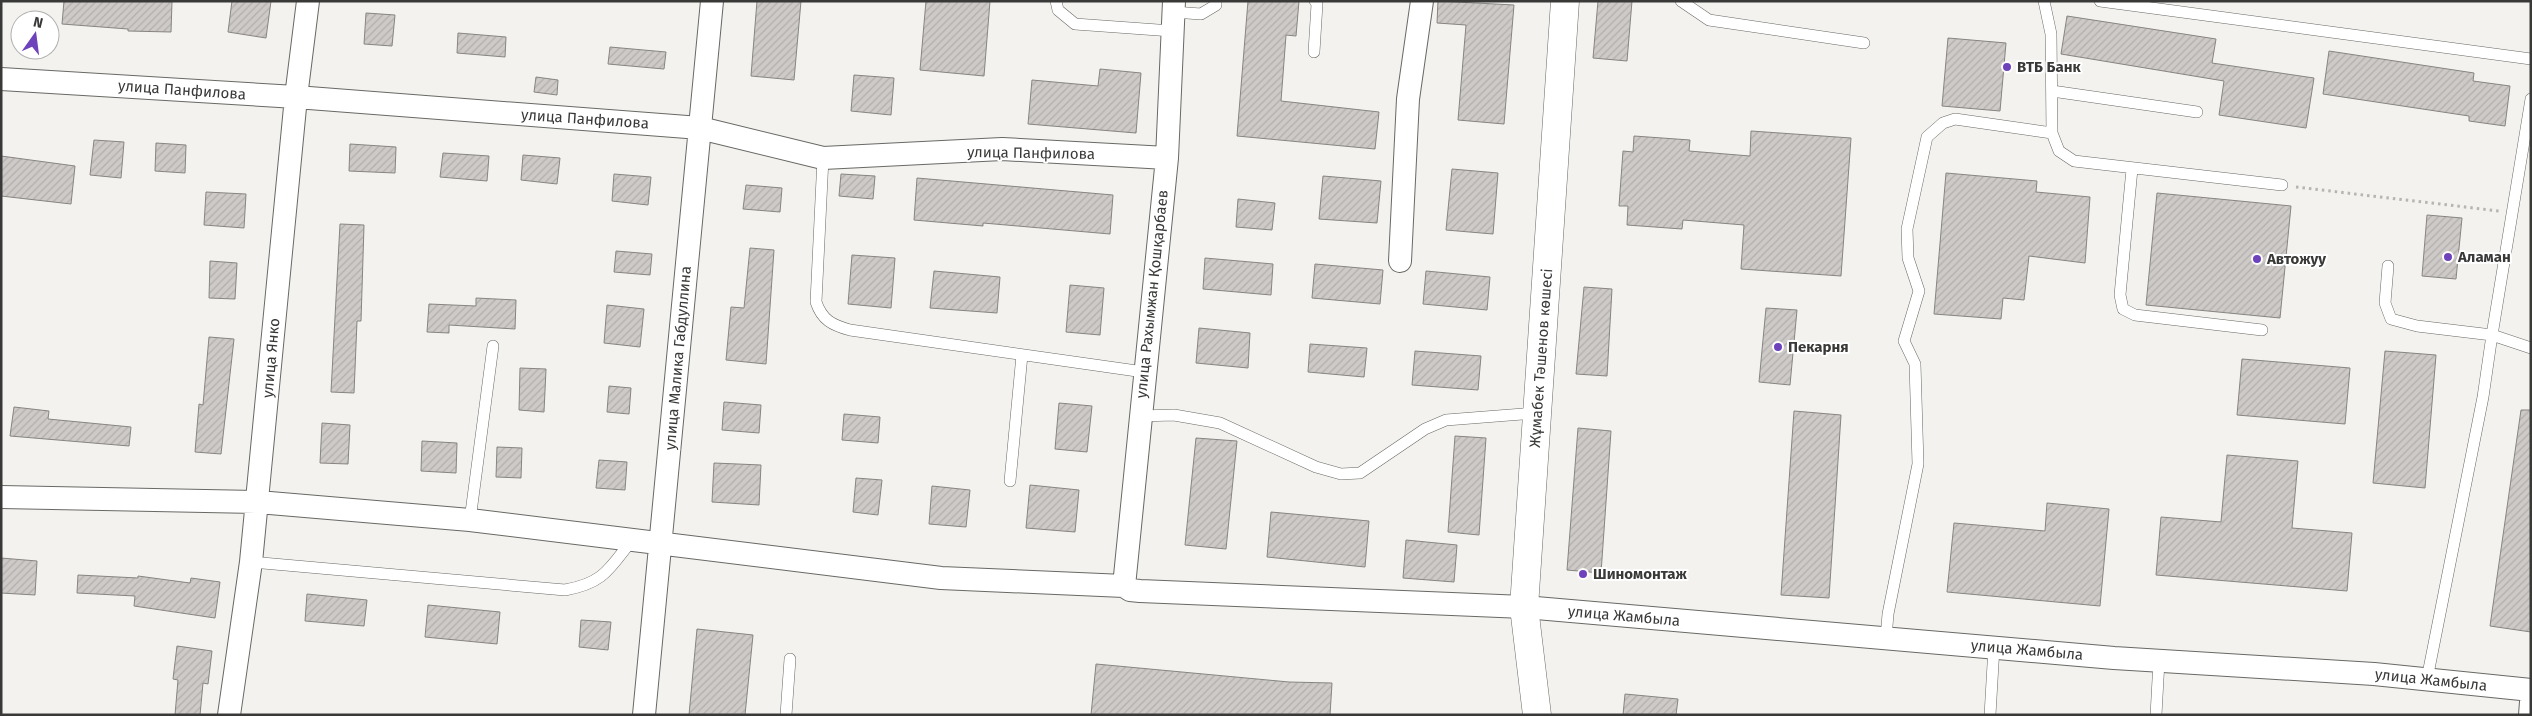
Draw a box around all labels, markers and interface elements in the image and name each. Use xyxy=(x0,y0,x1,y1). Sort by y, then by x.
north arrow xyxy=(10,10,60,60)
text: N xyxy=(31,13,45,32)
place label: ВТБ Банк xyxy=(2017,58,2082,76)
marker: ВТБ Банк xyxy=(2001,61,2013,73)
street label: улица Панфилова xyxy=(117,77,247,103)
street label: улица Панфилова xyxy=(520,106,650,132)
street label: улица Панфилова xyxy=(967,143,1095,163)
street label: улица Рахымжан Қошқарбаев xyxy=(1132,189,1172,399)
place label: Аламан xyxy=(2457,248,2511,266)
place label: Автожуу xyxy=(2266,250,2326,268)
marker: Аламан xyxy=(2442,251,2454,263)
marker: Автожуу xyxy=(2251,253,2263,265)
street label: улица Малика Габдуллина xyxy=(661,265,695,451)
street label: Жұмабек Тәшенов көшесі xyxy=(1526,268,1556,448)
street label: улица Янко xyxy=(259,317,283,399)
place label: Пекарня xyxy=(1788,338,1849,356)
marker: Пекарня xyxy=(1772,341,1784,353)
place label: Шиномонтаж xyxy=(1593,565,1687,583)
marker: Шиномонтаж xyxy=(1577,568,1589,580)
street label: улица Жамбыла xyxy=(1567,602,1681,630)
street label: улица Жамбыла xyxy=(1970,636,2084,664)
street label: улица Жамбыла xyxy=(2374,665,2488,695)

